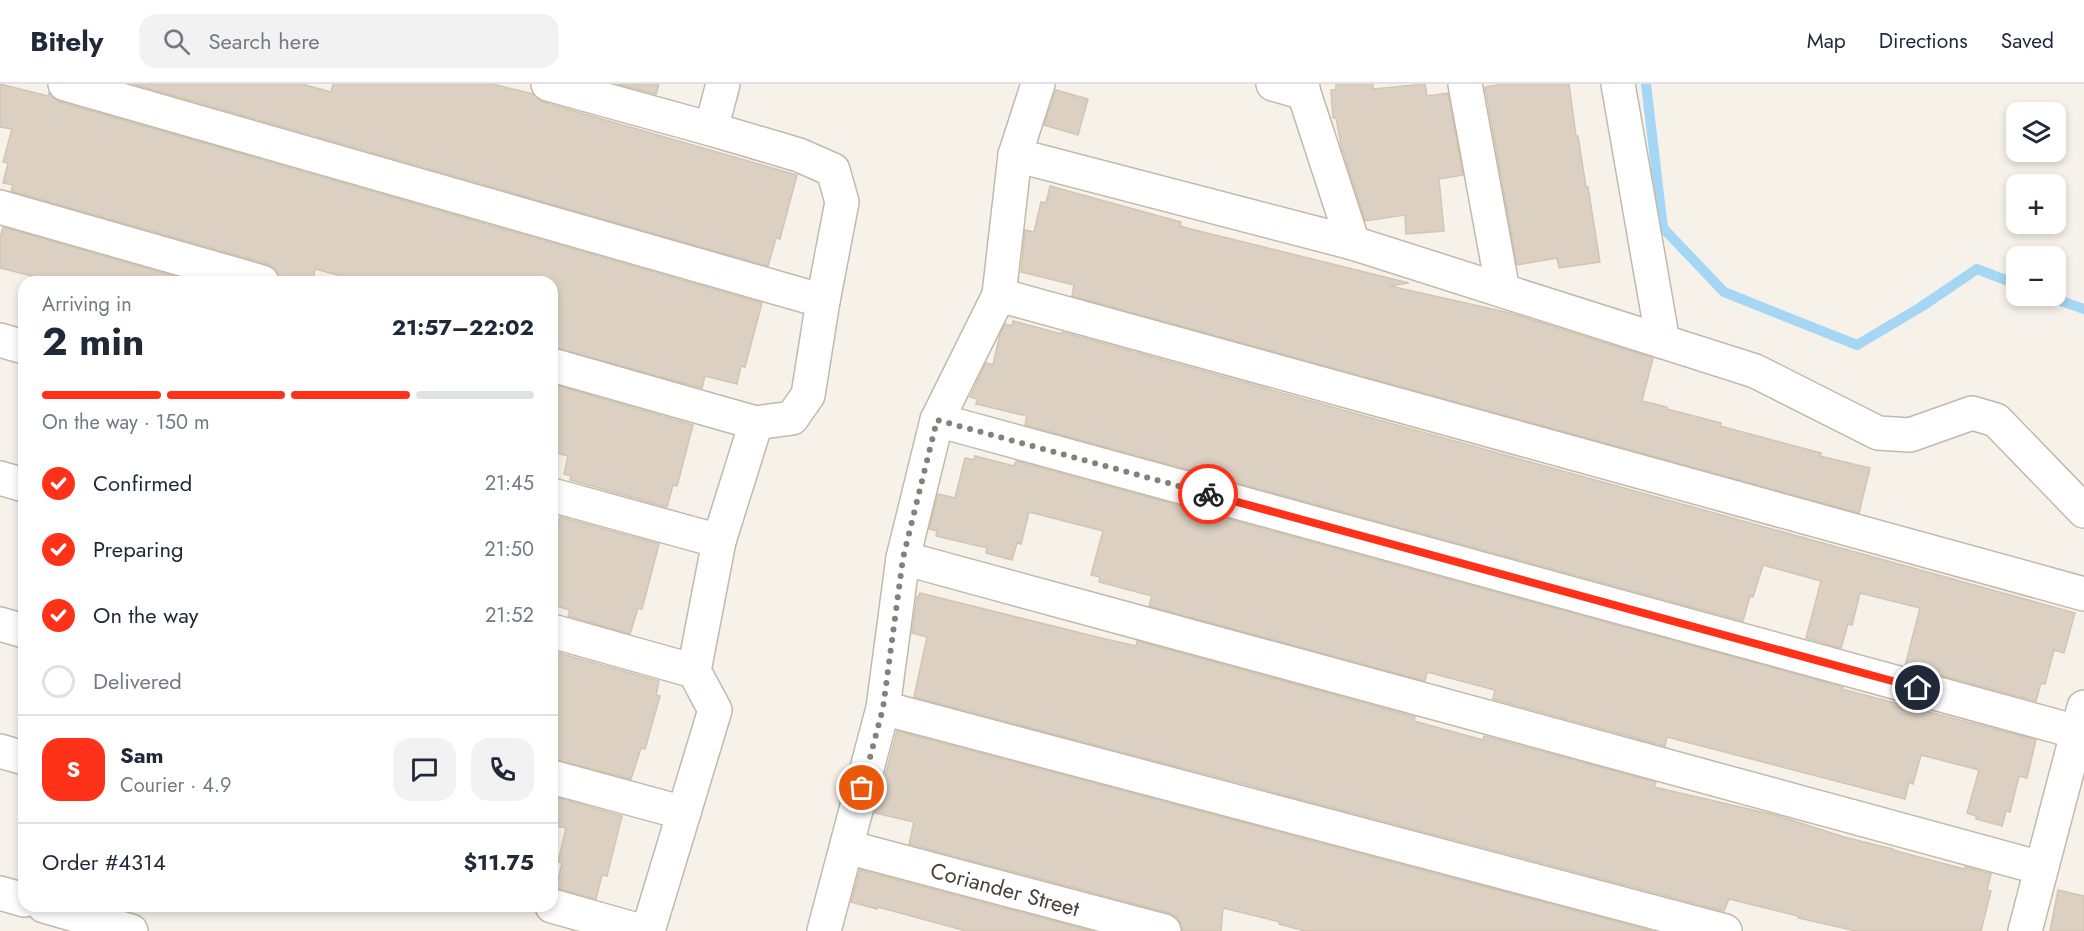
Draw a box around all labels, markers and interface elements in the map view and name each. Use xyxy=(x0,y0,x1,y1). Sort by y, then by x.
search box xyxy=(139,14,559,68)
text: Bitely xyxy=(30,21,103,62)
icon: search xyxy=(160,25,193,58)
text: Search here xyxy=(208,25,320,57)
text: Map xyxy=(1807,26,1846,56)
text: Directions xyxy=(1879,26,1968,56)
text: Saved xyxy=(2001,26,2054,56)
map controls xyxy=(2006,102,2066,306)
button: layers xyxy=(2006,102,2066,162)
button: + xyxy=(2006,174,2066,234)
button: − xyxy=(2006,246,2066,306)
text: Arriving in xyxy=(42,290,132,319)
text: 21:57–22:02 xyxy=(392,311,534,343)
text: 2 min xyxy=(42,313,144,370)
text: On the way · 150 m xyxy=(42,408,210,437)
courier xyxy=(1178,464,1238,524)
icon: check xyxy=(42,467,75,500)
text: Confirmed xyxy=(93,467,192,499)
text: 21:45 xyxy=(485,469,534,498)
icon: bike xyxy=(1192,478,1225,511)
icon: check xyxy=(42,533,75,566)
text: Preparing xyxy=(93,533,184,565)
text: 21:50 xyxy=(484,535,534,564)
icon: check xyxy=(42,599,75,632)
text: On the way xyxy=(93,599,198,631)
text: 21:52 xyxy=(485,601,534,630)
pin xyxy=(1892,662,1943,713)
text: Delivered xyxy=(93,665,182,697)
icon: home xyxy=(1901,671,1934,704)
button: chat xyxy=(393,738,456,801)
button: phone xyxy=(471,738,534,801)
text: Sam xyxy=(120,739,164,771)
text: S xyxy=(67,753,80,785)
pin xyxy=(836,762,887,813)
text: Courier · 4.9 xyxy=(120,771,232,800)
icon: bag xyxy=(845,771,878,804)
text: Order #4314 xyxy=(42,846,166,878)
text: $11.75 xyxy=(463,846,534,878)
street label: Coriander Street xyxy=(927,854,1084,924)

